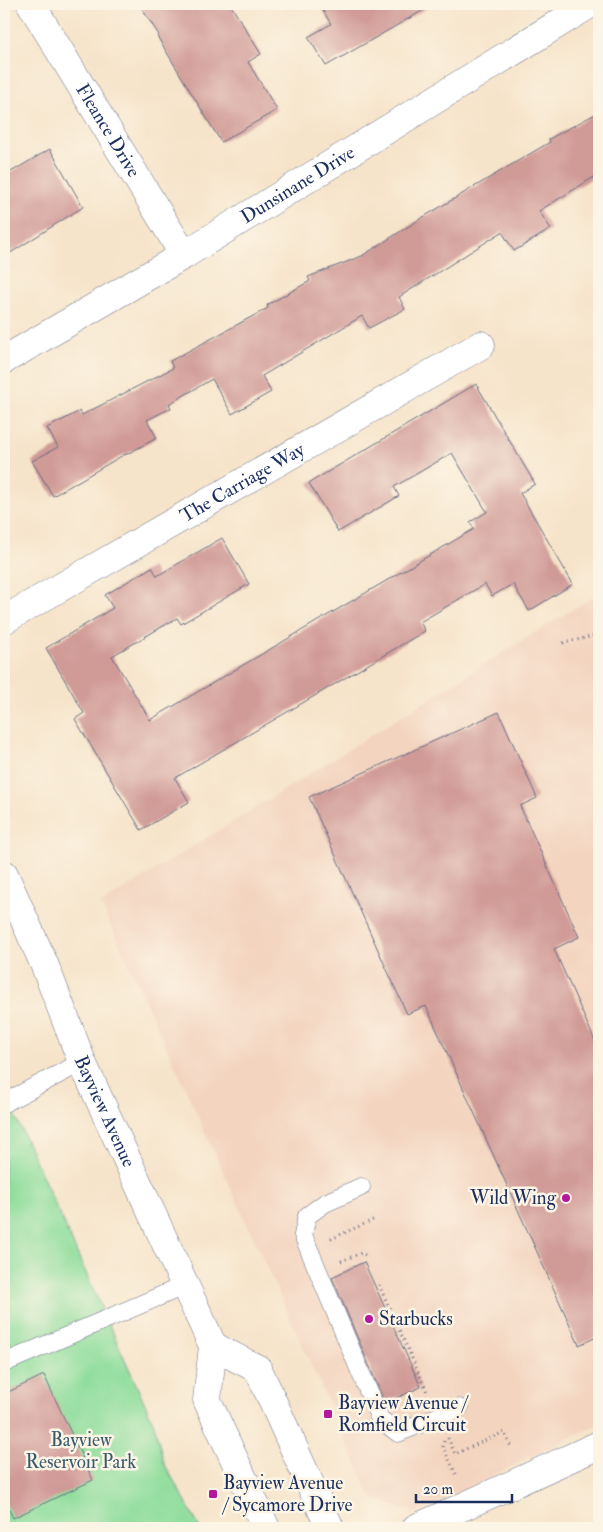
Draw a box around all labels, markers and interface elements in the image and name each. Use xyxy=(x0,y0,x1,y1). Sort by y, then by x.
street label: Fleance Drive xyxy=(70,79,146,182)
street label: Dunsinane Drive xyxy=(236,140,359,229)
street label: The Carriage Way xyxy=(176,437,309,528)
street label: Bayview Avenue xyxy=(69,1052,141,1171)
place label: Wild Wing xyxy=(469,1186,557,1210)
marker: Wild Wing xyxy=(560,1192,572,1204)
place label: Starbucks xyxy=(379,1307,453,1331)
marker: Starbucks xyxy=(363,1313,375,1325)
place label: Bayview Avenue / Romfield Circuit xyxy=(338,1391,469,1437)
marker: Bayview Avenue / Romfield Circuit xyxy=(322,1408,334,1420)
park label: Bayview Reservoir Park xyxy=(26,1428,136,1474)
place label: Bayview Avenue / Sycamore Drive xyxy=(221,1471,352,1517)
scale bar xyxy=(416,1472,512,1504)
text: 20 m xyxy=(423,1480,453,1499)
marker: Bayview Avenue / Sycamore Drive xyxy=(207,1488,219,1500)

